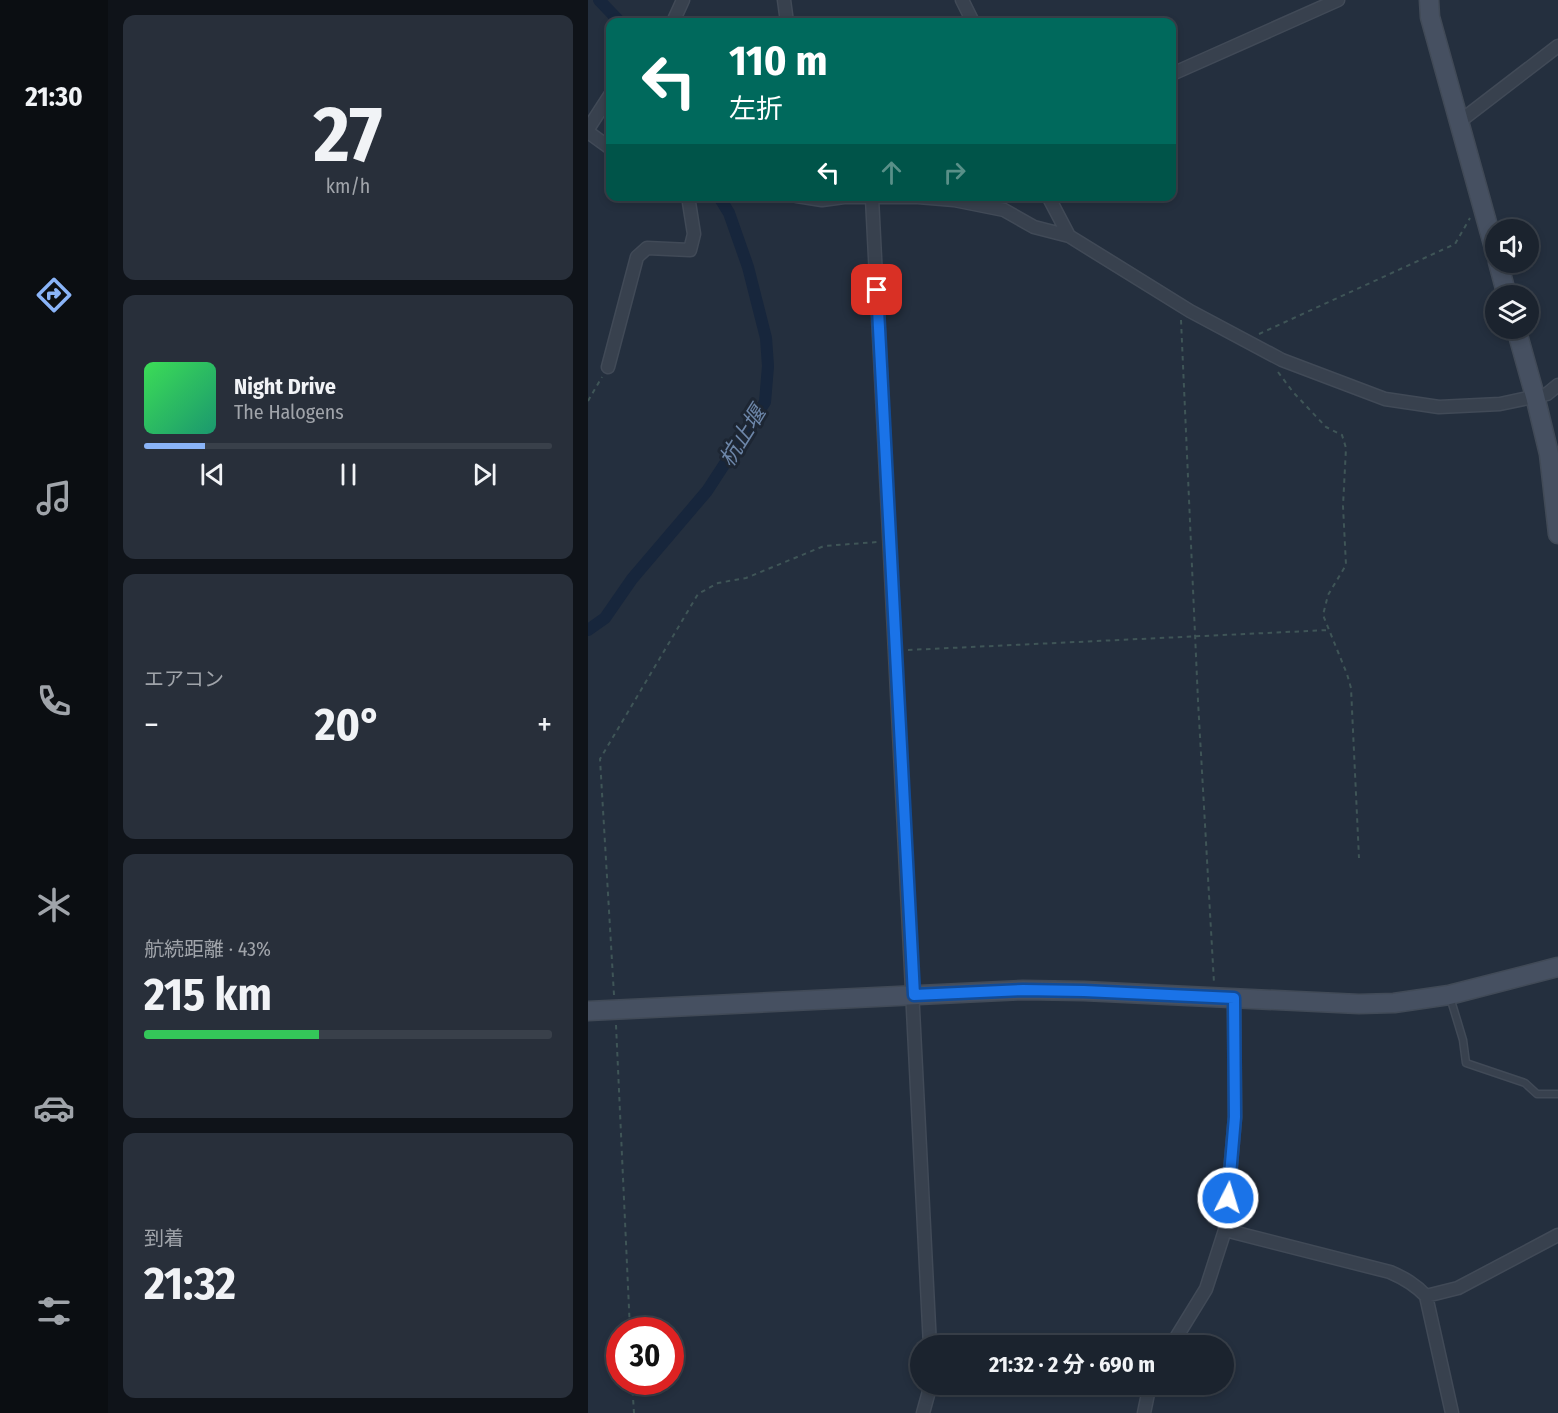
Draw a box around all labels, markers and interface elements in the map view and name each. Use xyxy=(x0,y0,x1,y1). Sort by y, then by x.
text: 110 m xyxy=(729,36,828,86)
icon: left xyxy=(630,42,708,120)
text: 21:30 xyxy=(25,81,83,113)
text: 27 xyxy=(314,88,382,182)
text: 左折 xyxy=(729,93,783,125)
icon: left xyxy=(812,156,845,189)
icon: ahead xyxy=(875,156,908,189)
icon: right xyxy=(938,156,971,189)
text: km/h xyxy=(326,174,370,198)
map controls xyxy=(1485,219,1539,339)
button: sound xyxy=(1485,219,1539,273)
pin xyxy=(851,264,902,315)
icon: arrive xyxy=(860,273,893,306)
icon: directions xyxy=(33,274,75,316)
button: layers xyxy=(1485,285,1539,339)
text: Night Drive xyxy=(234,373,336,400)
water label: 杭止堰 xyxy=(713,398,773,471)
text: The Halogens xyxy=(234,400,344,424)
icon: previous xyxy=(196,458,229,491)
icon: pause xyxy=(332,458,365,491)
icon: next xyxy=(468,458,501,491)
icon: music xyxy=(33,477,75,519)
text: エアコン xyxy=(144,667,224,691)
icon: phone xyxy=(33,680,75,722)
text: 20° xyxy=(315,698,381,752)
text: − xyxy=(144,705,159,745)
text: + xyxy=(537,705,552,745)
icon: climate xyxy=(33,884,75,926)
text: 航続距離 · 43% xyxy=(144,937,271,961)
text: 215 km xyxy=(144,968,272,1022)
icon: car xyxy=(33,1087,75,1129)
position arrow xyxy=(1196,1166,1260,1230)
text: 到着 xyxy=(144,1226,184,1250)
text: 21:32 xyxy=(144,1257,236,1311)
icon: filters xyxy=(33,1290,75,1332)
speed limit sign: 30 xyxy=(606,1317,684,1395)
text: 21:32 · 2 分 · 690 m xyxy=(989,1351,1155,1378)

